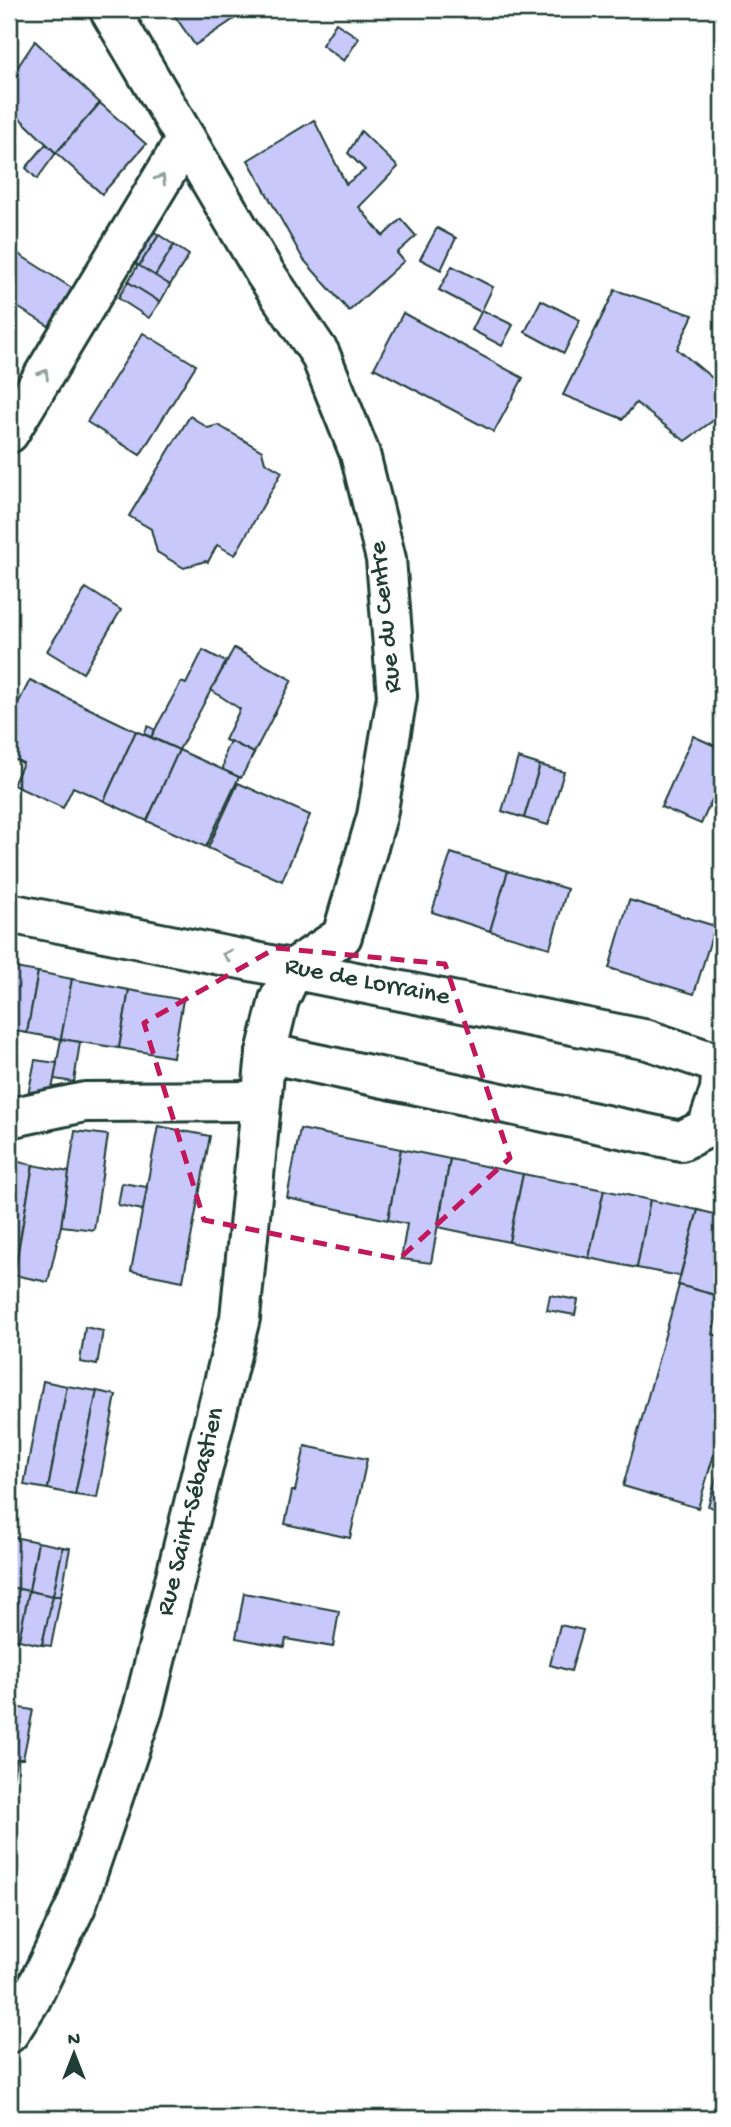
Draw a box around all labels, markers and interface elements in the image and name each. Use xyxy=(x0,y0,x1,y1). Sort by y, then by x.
one-way arrow xyxy=(153,174,166,187)
one-way arrow xyxy=(36,369,49,382)
street label: Rue du Centre xyxy=(364,539,410,694)
one-way arrow xyxy=(221,949,233,964)
street label: Rue de Lorraine xyxy=(282,952,453,1014)
street label: Rue Saint-Sébastien xyxy=(151,1404,233,1620)
north arrow xyxy=(38,2018,108,2088)
text: N xyxy=(68,2029,80,2052)

